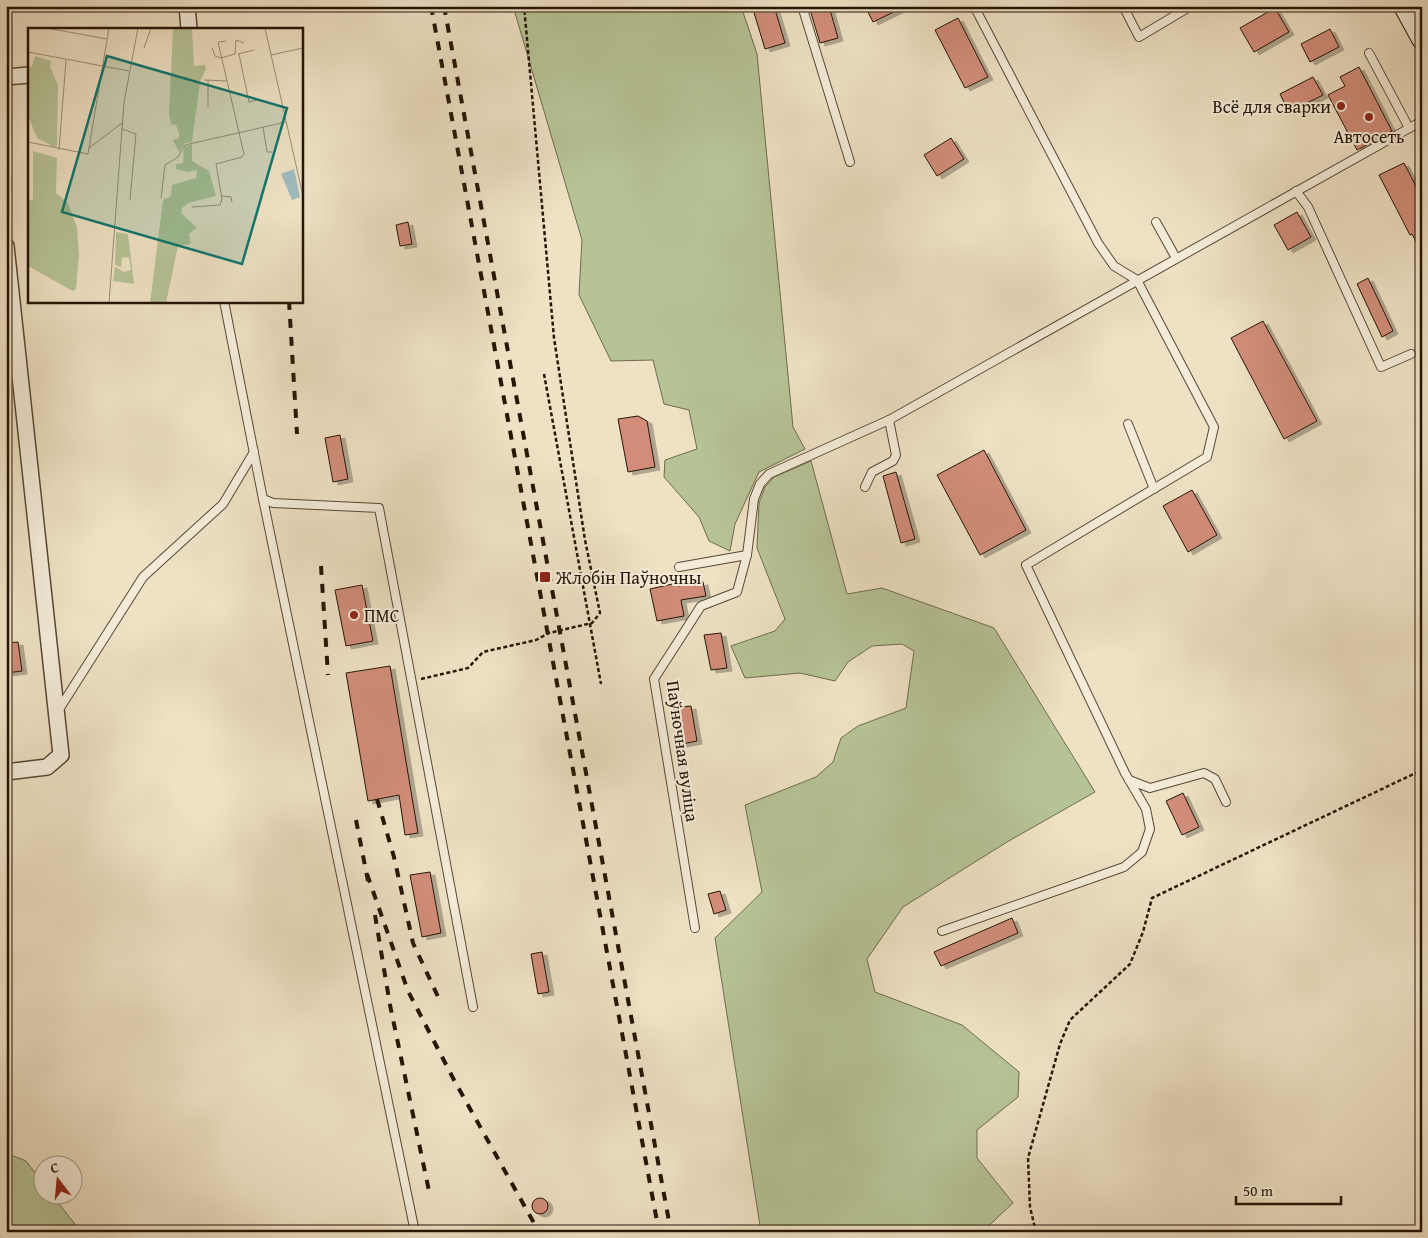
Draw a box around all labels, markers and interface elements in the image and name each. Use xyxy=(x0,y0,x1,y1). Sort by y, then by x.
inset map xyxy=(28,28,302,302)
place label: Всё для сварки xyxy=(1212,93,1331,120)
marker: Всё для сварки xyxy=(1335,100,1347,112)
marker: Автосеть xyxy=(1363,111,1375,123)
place label: Автосеть xyxy=(1333,123,1405,150)
place label: Жлобін Паўночны xyxy=(555,564,702,591)
marker: Жлобін Паўночны xyxy=(538,570,552,584)
place label: ПМС xyxy=(364,602,400,629)
marker: ПМС xyxy=(348,609,360,621)
street label: Паўночная вуліца xyxy=(660,679,706,824)
north arrow xyxy=(32,1156,82,1206)
text: С xyxy=(48,1157,61,1178)
scale bar xyxy=(1236,1173,1340,1205)
text: 50 m xyxy=(1243,1180,1274,1201)

